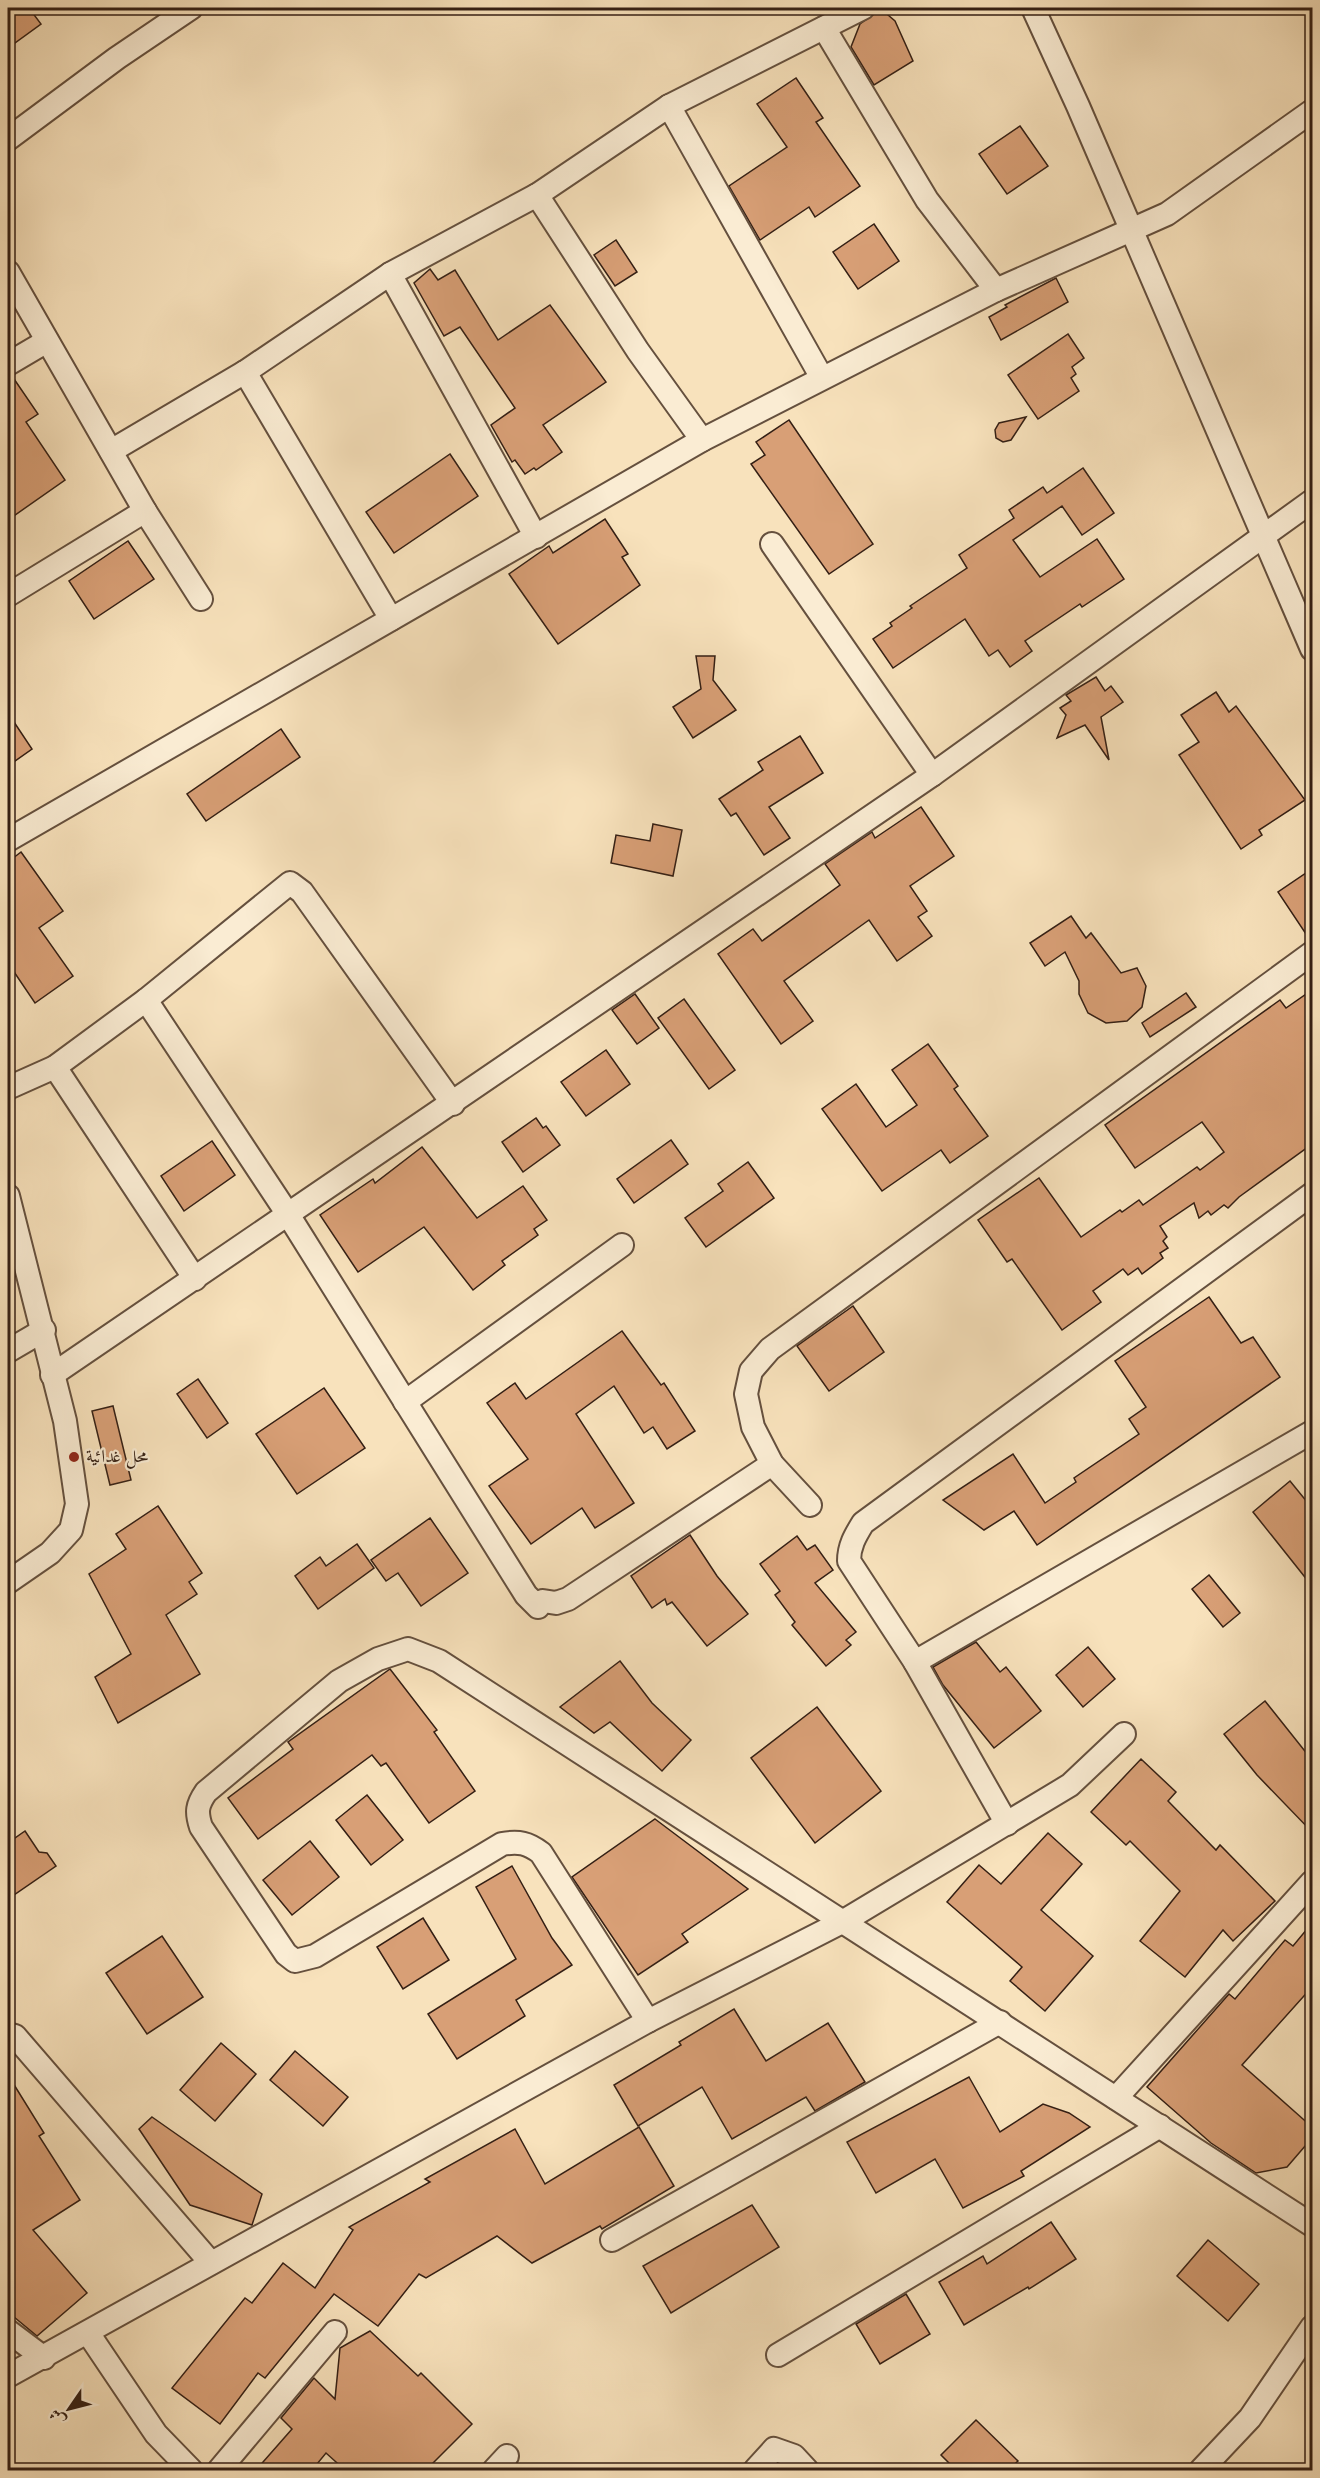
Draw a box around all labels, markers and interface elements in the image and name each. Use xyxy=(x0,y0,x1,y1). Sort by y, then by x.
place label: محل غدائية xyxy=(86,1448,148,1469)
marker: محل غدائية xyxy=(67,1450,81,1464)
north arrow xyxy=(39,2379,99,2439)
text: ش xyxy=(47,2405,69,2428)

